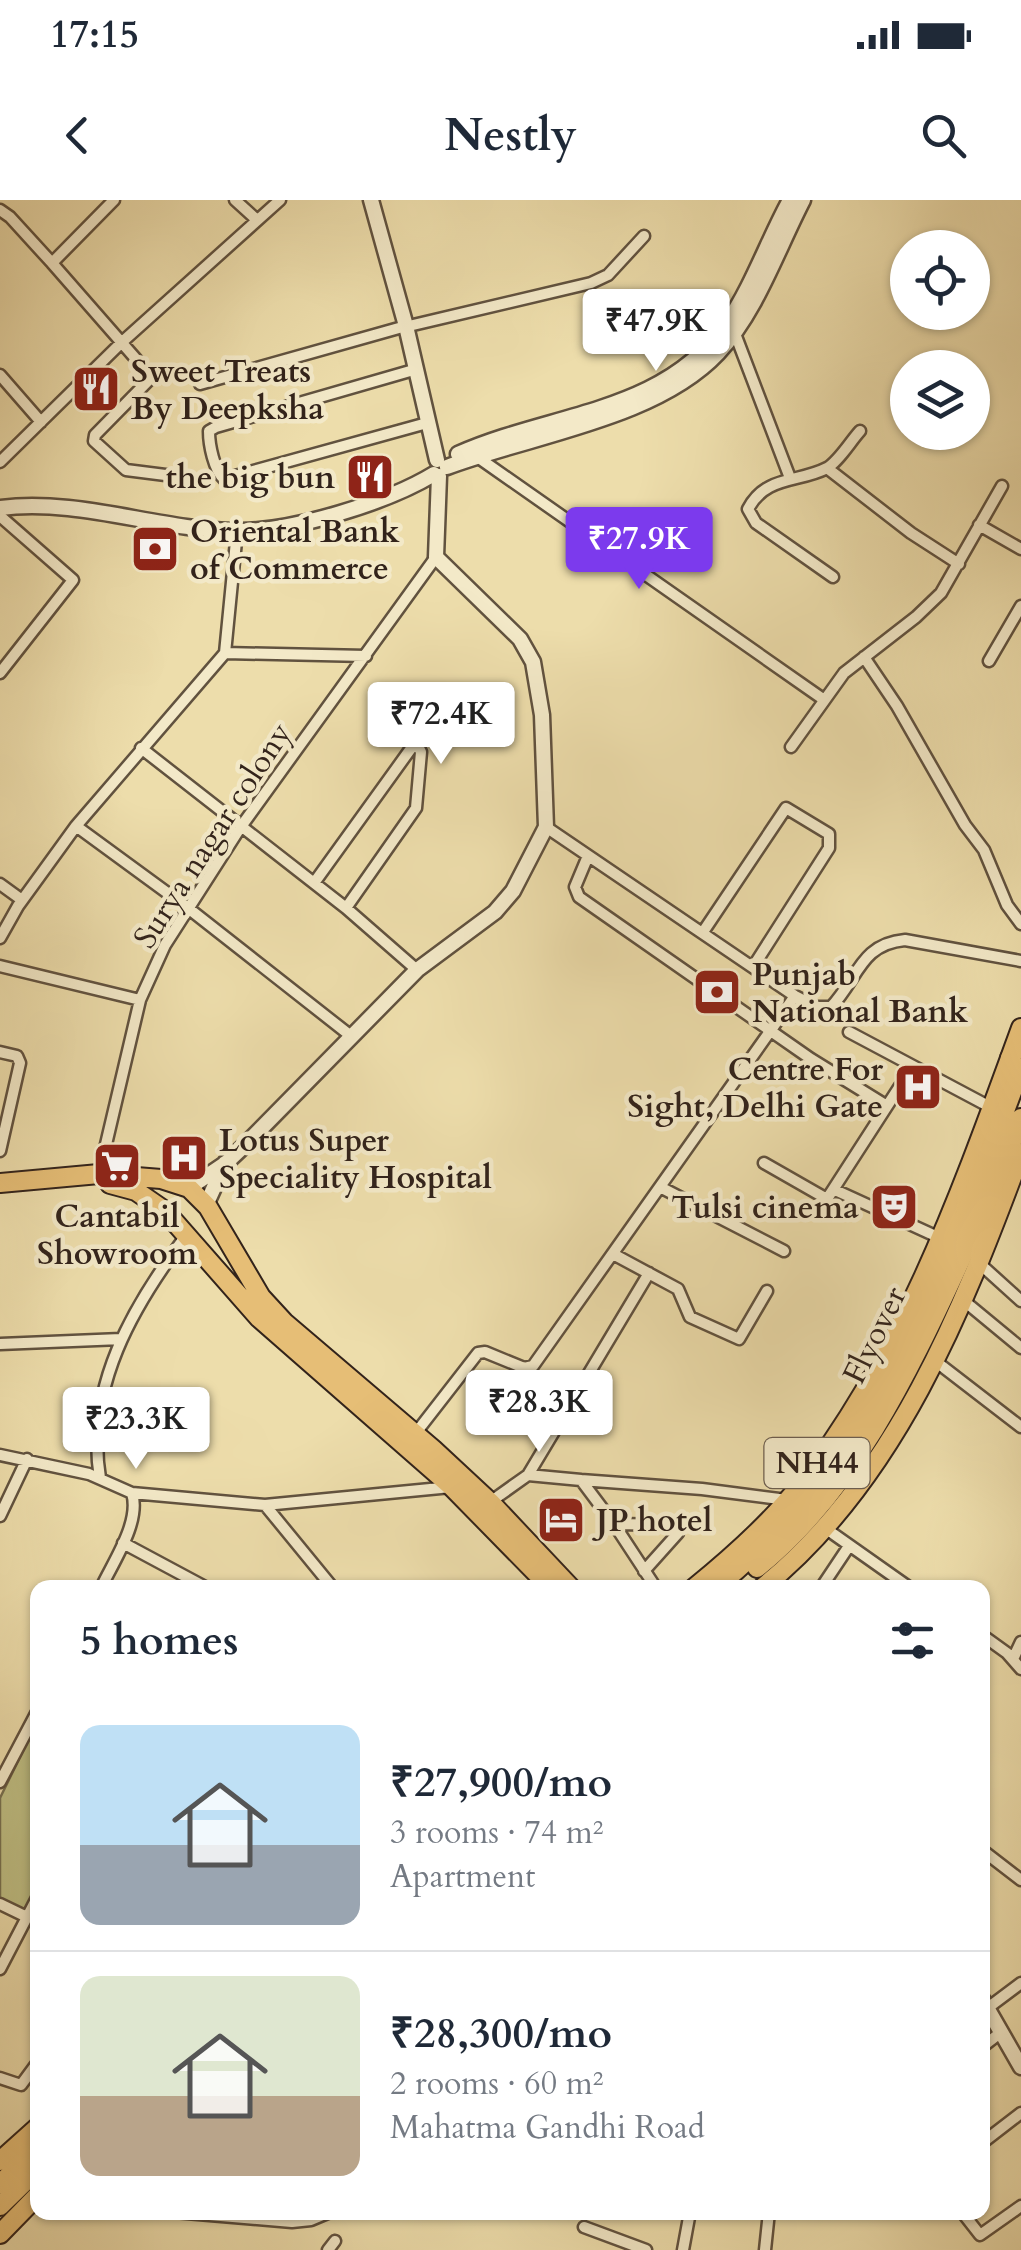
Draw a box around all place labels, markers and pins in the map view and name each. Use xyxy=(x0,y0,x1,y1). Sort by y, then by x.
pin: ₹47.9K xyxy=(575,289,737,374)
place label: Sweet Treats By Deepksha xyxy=(131,350,324,431)
restaurant icon: Sweet Treats By Deepksha xyxy=(70,363,122,415)
restaurant icon: the big bun xyxy=(344,451,396,503)
place label: the big bun xyxy=(165,456,335,500)
pin: ₹27.9K xyxy=(558,507,720,592)
place label: Oriental Bank of Commerce xyxy=(190,510,400,591)
bank icon: Oriental Bank of Commerce xyxy=(129,523,181,575)
pin: ₹72.4K xyxy=(360,682,522,767)
place label: Punjab National Bank xyxy=(752,953,968,1034)
bank icon: Punjab National Bank xyxy=(691,966,743,1018)
place label: Centre For Sight, Delhi Gate xyxy=(627,1048,883,1129)
hospital icon: Centre For Sight, Delhi Gate xyxy=(892,1061,944,1113)
place label: Lotus Super Speciality Hospital xyxy=(219,1119,492,1200)
hospital icon: Lotus Super Speciality Hospital xyxy=(158,1132,210,1184)
supermarket icon: Cantabil Showroom xyxy=(91,1140,143,1192)
theatre icon: Tulsi cinema xyxy=(868,1181,920,1233)
place label: Tulsi cinema xyxy=(671,1186,859,1230)
place label: Cantabil Showroom xyxy=(37,1195,198,1276)
pin: ₹28.3K xyxy=(458,1370,620,1455)
pin: ₹23.3K xyxy=(55,1387,217,1472)
hotel icon: JP hotel xyxy=(535,1494,587,1546)
place label: JP hotel xyxy=(592,1499,712,1543)

